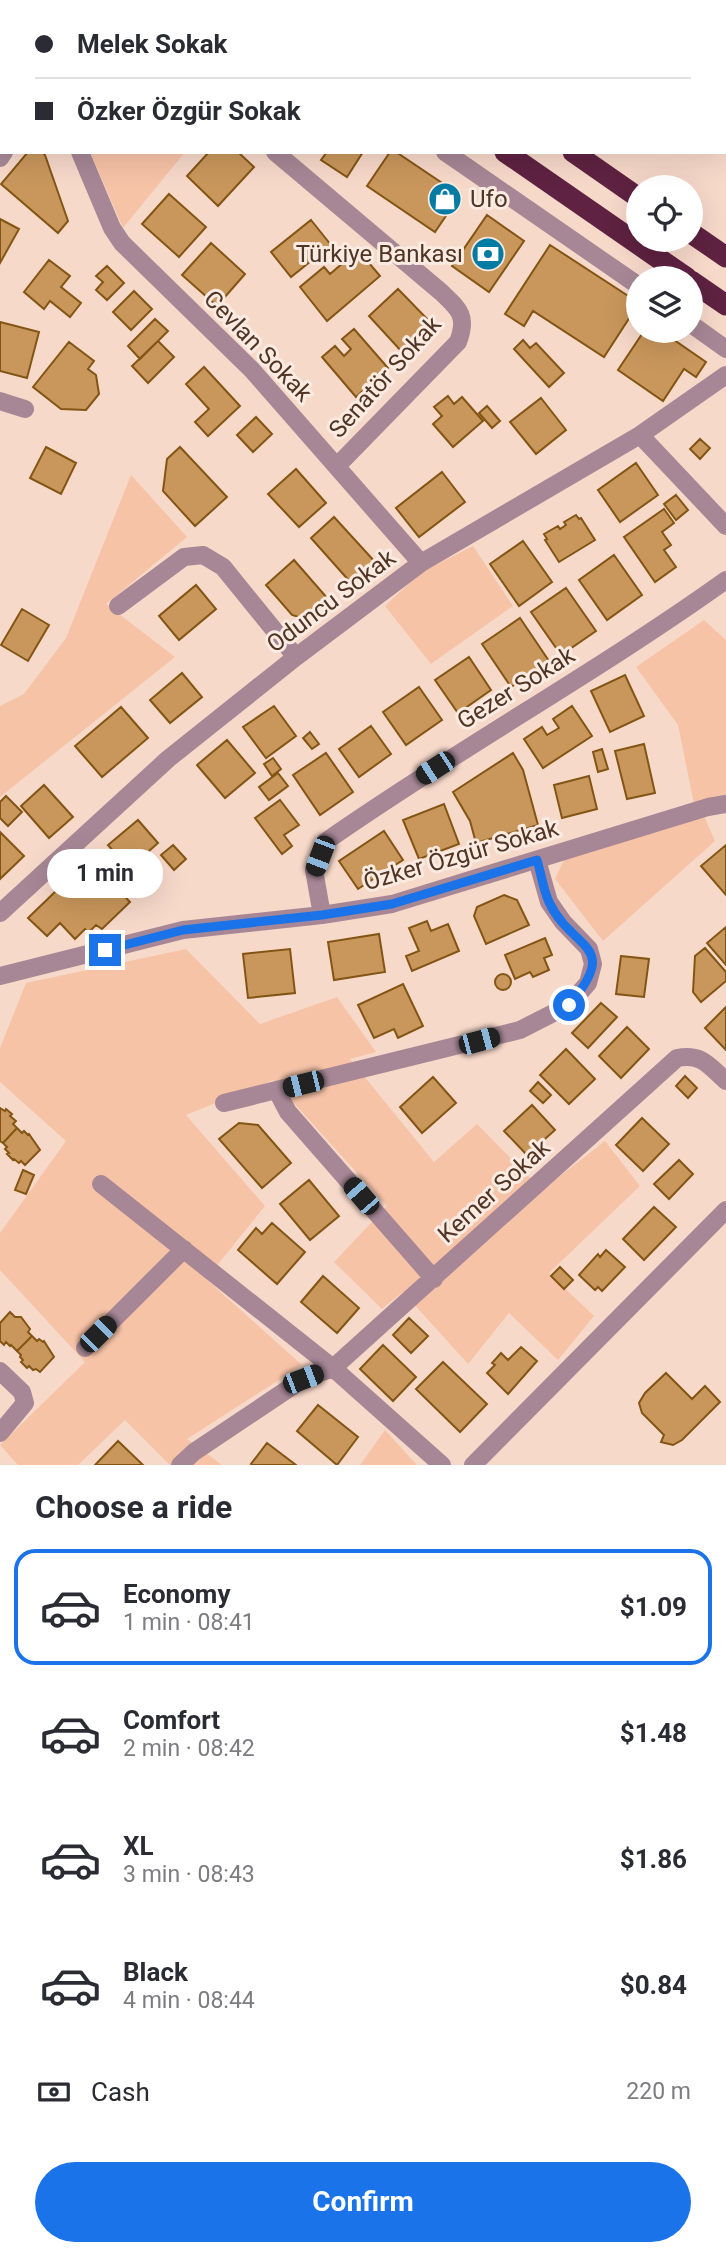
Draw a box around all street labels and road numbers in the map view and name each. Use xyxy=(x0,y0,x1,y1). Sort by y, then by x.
street label: Cevlan Sokak xyxy=(198,285,318,408)
street label: Senatör Sokak xyxy=(323,310,447,444)
street label: Oduncu Sokak xyxy=(261,543,401,658)
street label: Gezer Sokak xyxy=(452,640,580,735)
street label: Özker Özgür Sokak xyxy=(360,814,563,896)
street label: Kemer Sokak xyxy=(432,1133,556,1248)

